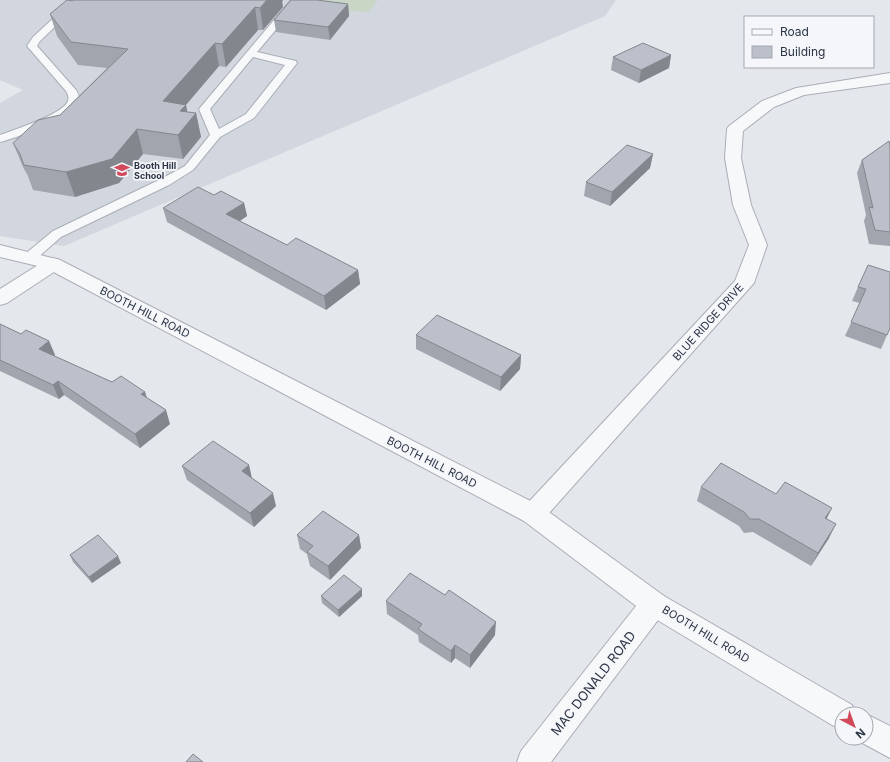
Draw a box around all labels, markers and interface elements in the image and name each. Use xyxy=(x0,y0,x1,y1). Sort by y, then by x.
legend xyxy=(744,16,874,68)
text: Road xyxy=(780,24,809,39)
text: Building xyxy=(780,44,825,59)
place label: Booth Hill School xyxy=(134,160,176,181)
school or university icon: Booth Hill School xyxy=(113,161,131,179)
street label: BLUE RIDGE DRIVE xyxy=(670,280,746,364)
street label: BOOTH HILL ROAD xyxy=(98,283,192,341)
street label: BOOTH HILL ROAD xyxy=(385,433,479,491)
street label: BOOTH HILL ROAD xyxy=(660,602,752,666)
street label: MAC DONALD ROAD xyxy=(547,628,639,738)
north arrow xyxy=(834,706,874,746)
text: N xyxy=(853,726,868,742)

